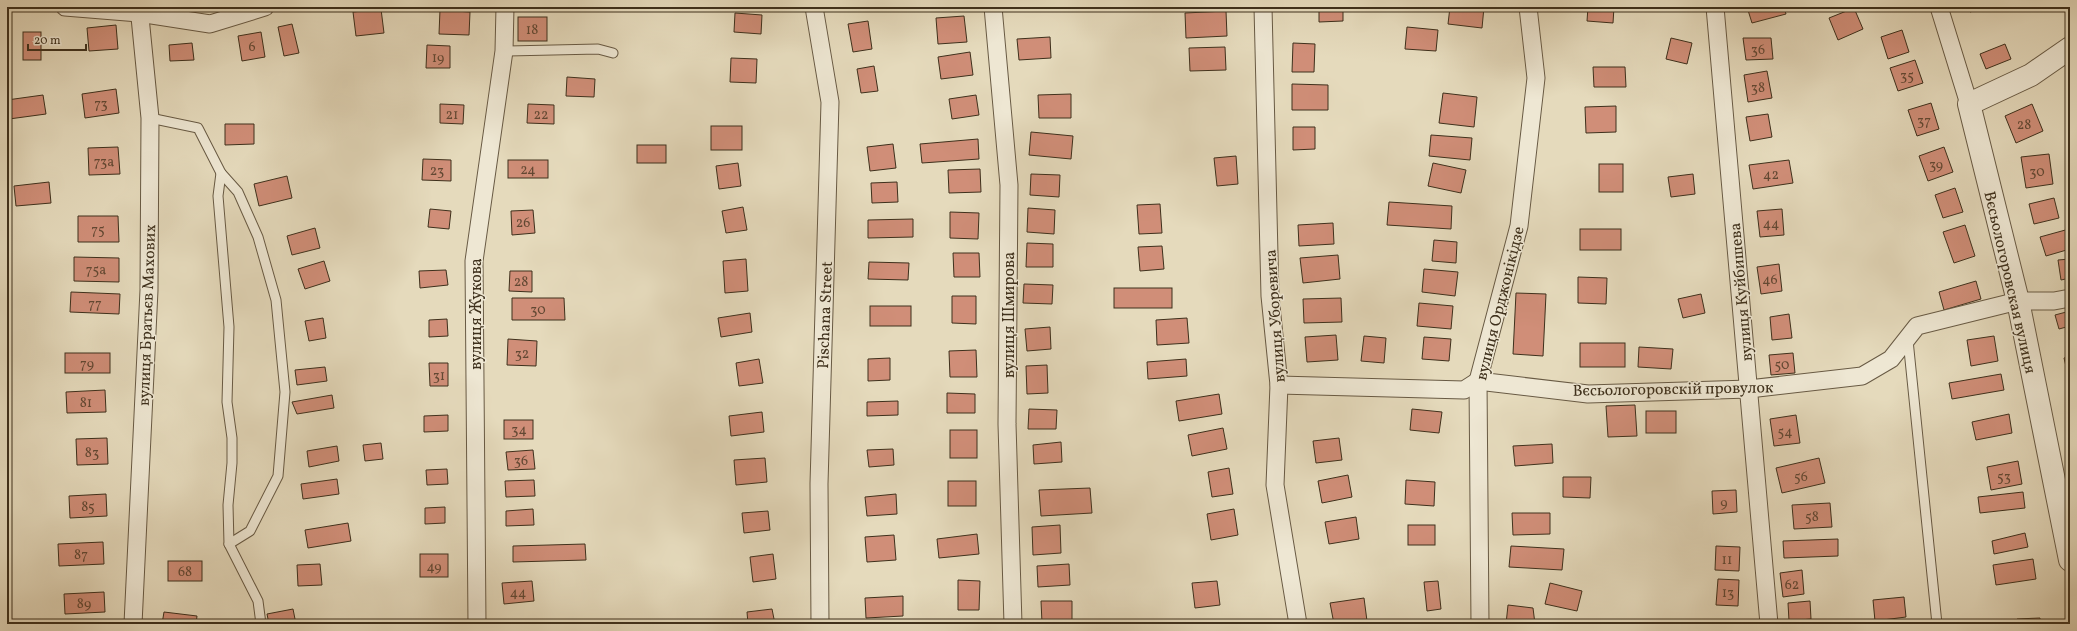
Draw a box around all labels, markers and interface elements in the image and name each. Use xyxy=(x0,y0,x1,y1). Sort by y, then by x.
house number: 18 xyxy=(526,21,538,40)
scale bar xyxy=(28,26,86,52)
text: 20 m xyxy=(34,33,61,49)
house number: 6 xyxy=(248,38,256,57)
house number: 36 xyxy=(1751,41,1765,60)
house number: 19 xyxy=(432,49,444,68)
house number: 35 xyxy=(1900,67,1914,86)
house number: 38 xyxy=(1751,79,1765,98)
house number: 73 xyxy=(94,95,108,114)
house number: 21 xyxy=(446,106,458,125)
house number: 22 xyxy=(533,106,549,125)
house number: 37 xyxy=(1917,112,1931,131)
house number: 28 xyxy=(2017,116,2031,135)
house number: 73а xyxy=(94,153,114,172)
house number: 39 xyxy=(1929,156,1943,175)
house number: 24 xyxy=(520,161,536,180)
house number: 23 xyxy=(430,162,444,181)
house number: 30 xyxy=(2029,163,2045,182)
house number: 42 xyxy=(1763,166,1779,185)
street label: Вєсьологоровская вулиця xyxy=(1977,189,2041,376)
house number: 26 xyxy=(516,214,530,233)
house number: 44 xyxy=(1763,215,1779,234)
house number: 75 xyxy=(91,221,105,240)
street label: вулиця Куйбишева xyxy=(1725,222,1759,362)
street label: вулиця Братьєв Махових xyxy=(134,224,162,406)
street label: вулиця Орджонікідзе xyxy=(1471,224,1531,383)
street label: вулиця Уборевича xyxy=(1260,249,1292,383)
street label: вулиця Шмирова xyxy=(999,252,1021,378)
street label: вулиця Жукова xyxy=(466,258,488,370)
street label: Pischana Street xyxy=(813,260,839,369)
house number: 75а xyxy=(86,261,106,280)
house number: 46 xyxy=(1762,271,1778,290)
house number: 28 xyxy=(514,273,528,292)
house number: 77 xyxy=(88,295,102,314)
house number: 30 xyxy=(530,301,546,320)
house number: 32 xyxy=(515,345,529,364)
house number: 79 xyxy=(80,355,94,374)
house number: 50 xyxy=(1775,356,1789,375)
house number: 31 xyxy=(433,367,445,386)
street label: Вєсьологоровскій провулок xyxy=(1572,377,1774,403)
house number: 81 xyxy=(80,394,92,413)
house number: 34 xyxy=(511,421,527,440)
house number: 54 xyxy=(1777,423,1793,442)
house number: 83 xyxy=(85,444,99,463)
house number: 36 xyxy=(514,452,528,471)
house number: 56 xyxy=(1794,468,1808,487)
house number: 53 xyxy=(1997,468,2011,487)
house number: 9 xyxy=(1720,494,1728,513)
house number: 85 xyxy=(81,498,95,517)
house number: 58 xyxy=(1805,508,1819,527)
house number: 87 xyxy=(74,546,88,565)
house number: 11 xyxy=(1722,551,1732,570)
house number: 49 xyxy=(426,558,442,577)
house number: 68 xyxy=(178,563,192,582)
house number: 62 xyxy=(1785,576,1799,595)
house number: 44 xyxy=(510,584,526,603)
house number: 13 xyxy=(1722,584,1734,603)
house number: 89 xyxy=(77,595,91,614)

